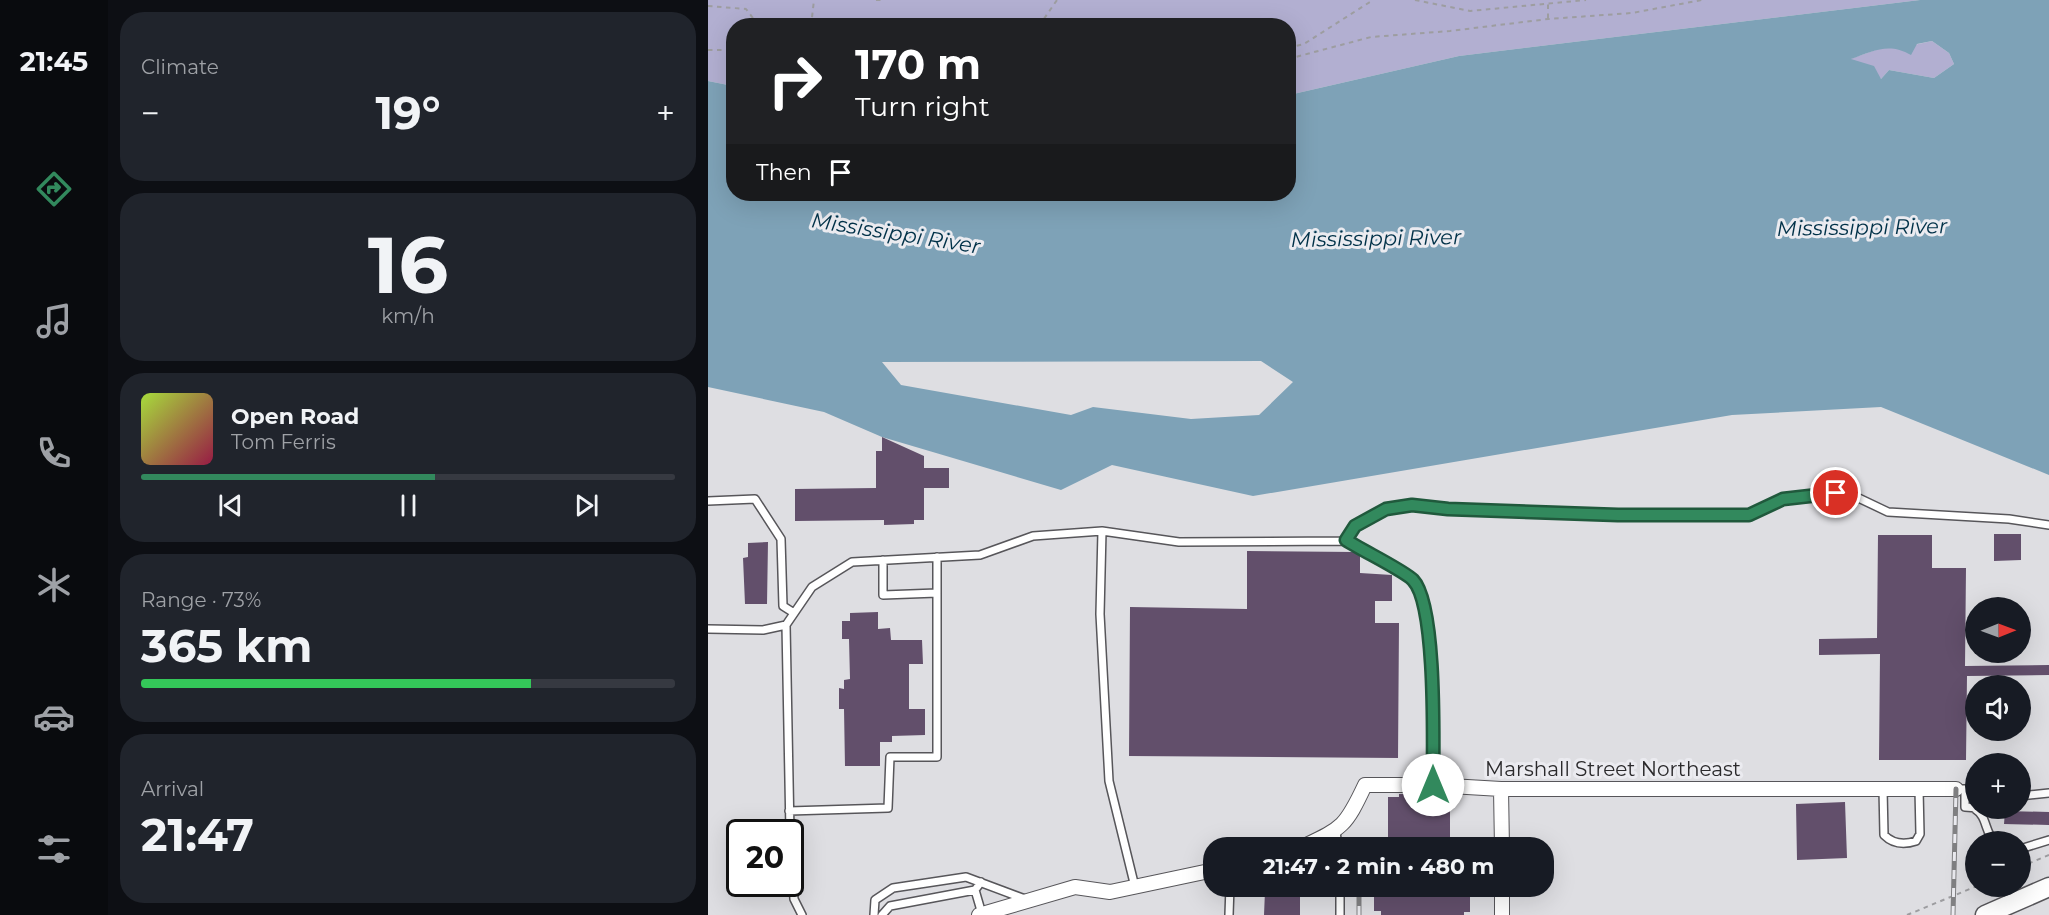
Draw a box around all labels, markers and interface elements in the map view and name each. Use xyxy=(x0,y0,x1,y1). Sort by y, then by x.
text: 170 m xyxy=(855,38,981,90)
icon: right xyxy=(756,42,834,120)
text: 21:45 xyxy=(20,45,88,78)
text: Climate xyxy=(141,55,219,79)
text: 19° xyxy=(375,85,441,140)
text: Turn right xyxy=(855,90,990,123)
text: − xyxy=(141,93,160,133)
text: + xyxy=(656,93,675,133)
icon: arrive xyxy=(824,156,857,189)
text: Then xyxy=(756,159,812,186)
icon: directions xyxy=(33,168,75,210)
water label: Mississippi River xyxy=(810,207,983,259)
water label: Mississippi River xyxy=(1776,213,1948,241)
text: 16 xyxy=(368,217,448,313)
water label: Mississippi River xyxy=(1290,224,1462,252)
icon: music xyxy=(33,300,75,342)
text: km/h xyxy=(381,304,435,328)
text: Open Road xyxy=(231,403,359,430)
text: Tom Ferris xyxy=(231,430,336,454)
icon: phone xyxy=(33,432,75,474)
pin xyxy=(1810,467,1861,518)
icon: arrive xyxy=(1819,476,1852,509)
icon: previous xyxy=(214,489,247,522)
icon: pause xyxy=(392,489,425,522)
icon: next xyxy=(570,489,603,522)
icon: climate xyxy=(33,564,75,606)
text: Range · 73% xyxy=(141,588,261,612)
north arrow xyxy=(1965,597,2031,663)
map controls xyxy=(1965,597,2031,897)
text: 365 km xyxy=(141,618,312,673)
button: sound xyxy=(1965,675,2031,741)
icon: car xyxy=(33,696,75,738)
position arrow xyxy=(1401,753,1465,817)
button: + xyxy=(1965,753,2031,819)
street label: Marshall Street Northeast xyxy=(1485,757,1741,781)
text: Arrival xyxy=(141,777,204,801)
text: 21:47 xyxy=(141,807,254,862)
speed limit sign: 20 xyxy=(726,819,804,897)
icon: filters xyxy=(33,828,75,870)
button: − xyxy=(1965,831,2031,897)
text: 21:47 · 2 min · 480 m xyxy=(1263,853,1494,880)

